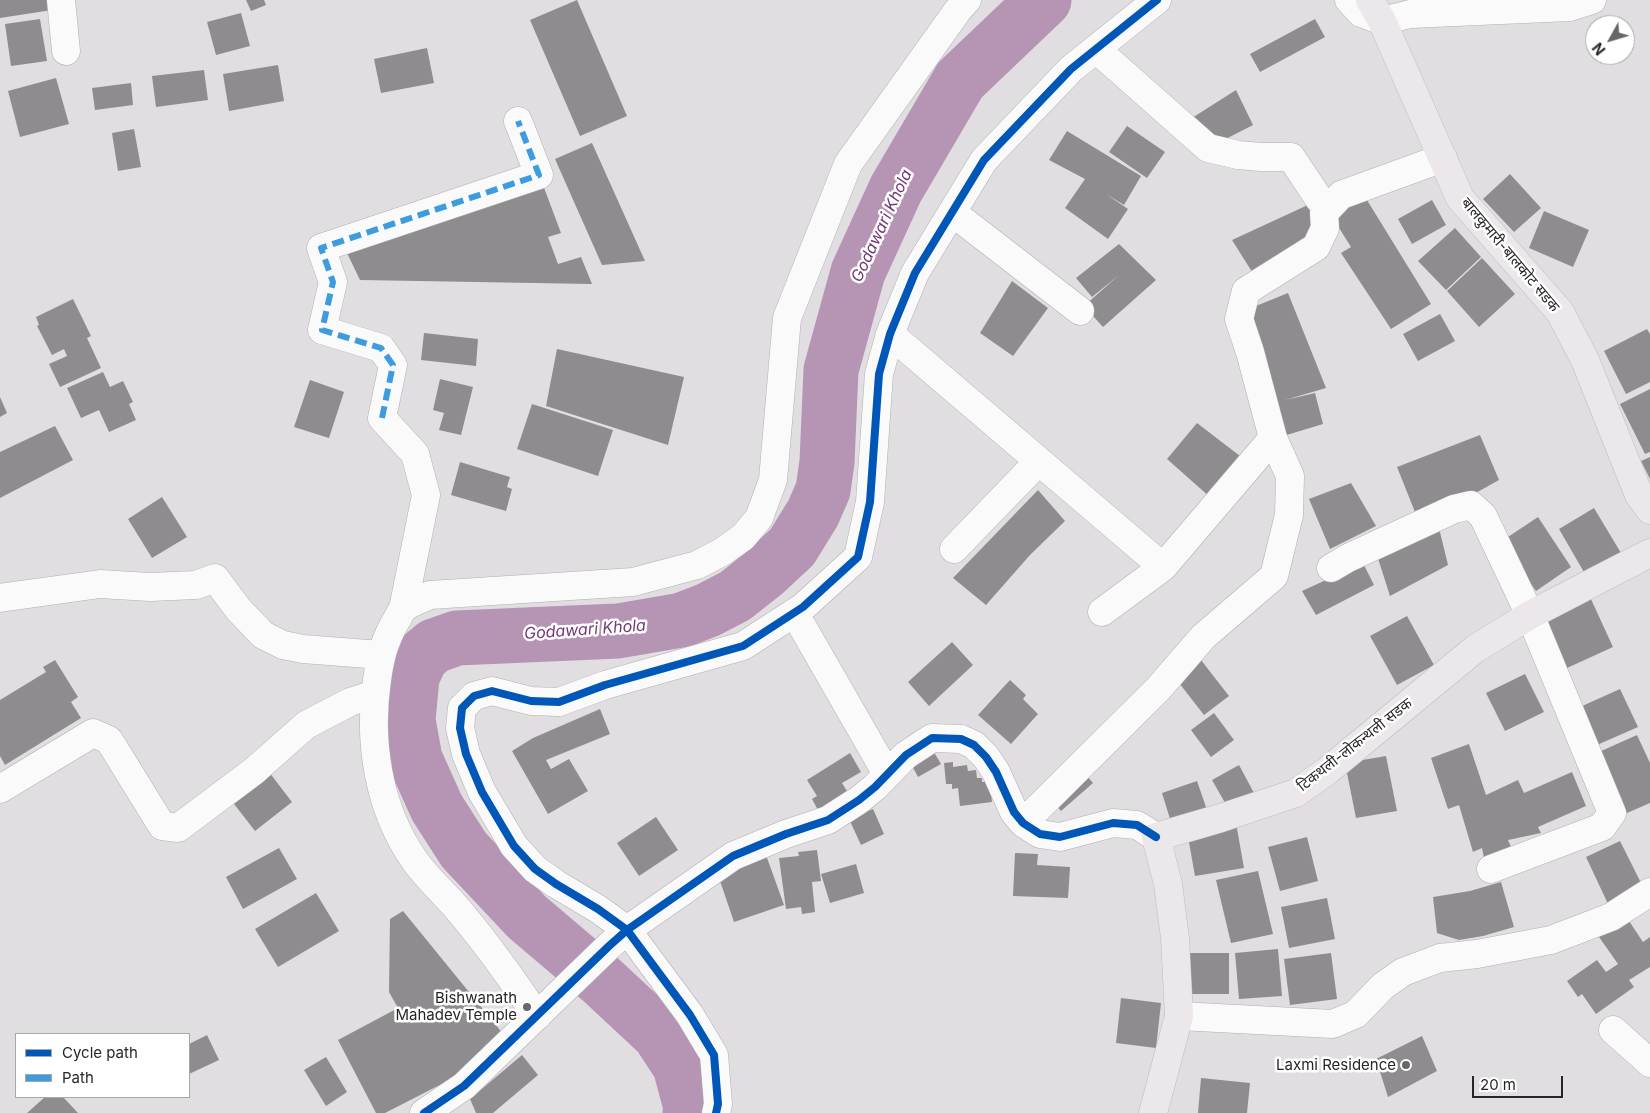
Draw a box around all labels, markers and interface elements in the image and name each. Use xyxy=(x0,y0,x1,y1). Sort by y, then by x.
north arrow xyxy=(1585,15,1635,65)
text: N xyxy=(1589,40,1609,59)
water label: Godawari Khola xyxy=(848,167,916,285)
street label: बालकुमारी-बालकोट सडक xyxy=(1457,194,1563,316)
water label: Godawari Khola xyxy=(524,616,646,644)
street label: टिकथली-लोकन्थली सडक xyxy=(1294,695,1416,795)
place label: Bishwanath Mahadev Temple xyxy=(395,989,517,1024)
marker: Bishwanath Mahadev Temple xyxy=(521,1001,533,1013)
legend xyxy=(15,1033,190,1098)
text: Cycle path xyxy=(62,1043,138,1062)
place label: Laxmi Residence xyxy=(1276,1056,1396,1074)
marker: Laxmi Residence xyxy=(1400,1059,1412,1071)
scale bar xyxy=(1475,1066,1566,1098)
text: Path xyxy=(62,1068,94,1087)
text: 20 m xyxy=(1480,1075,1516,1094)

